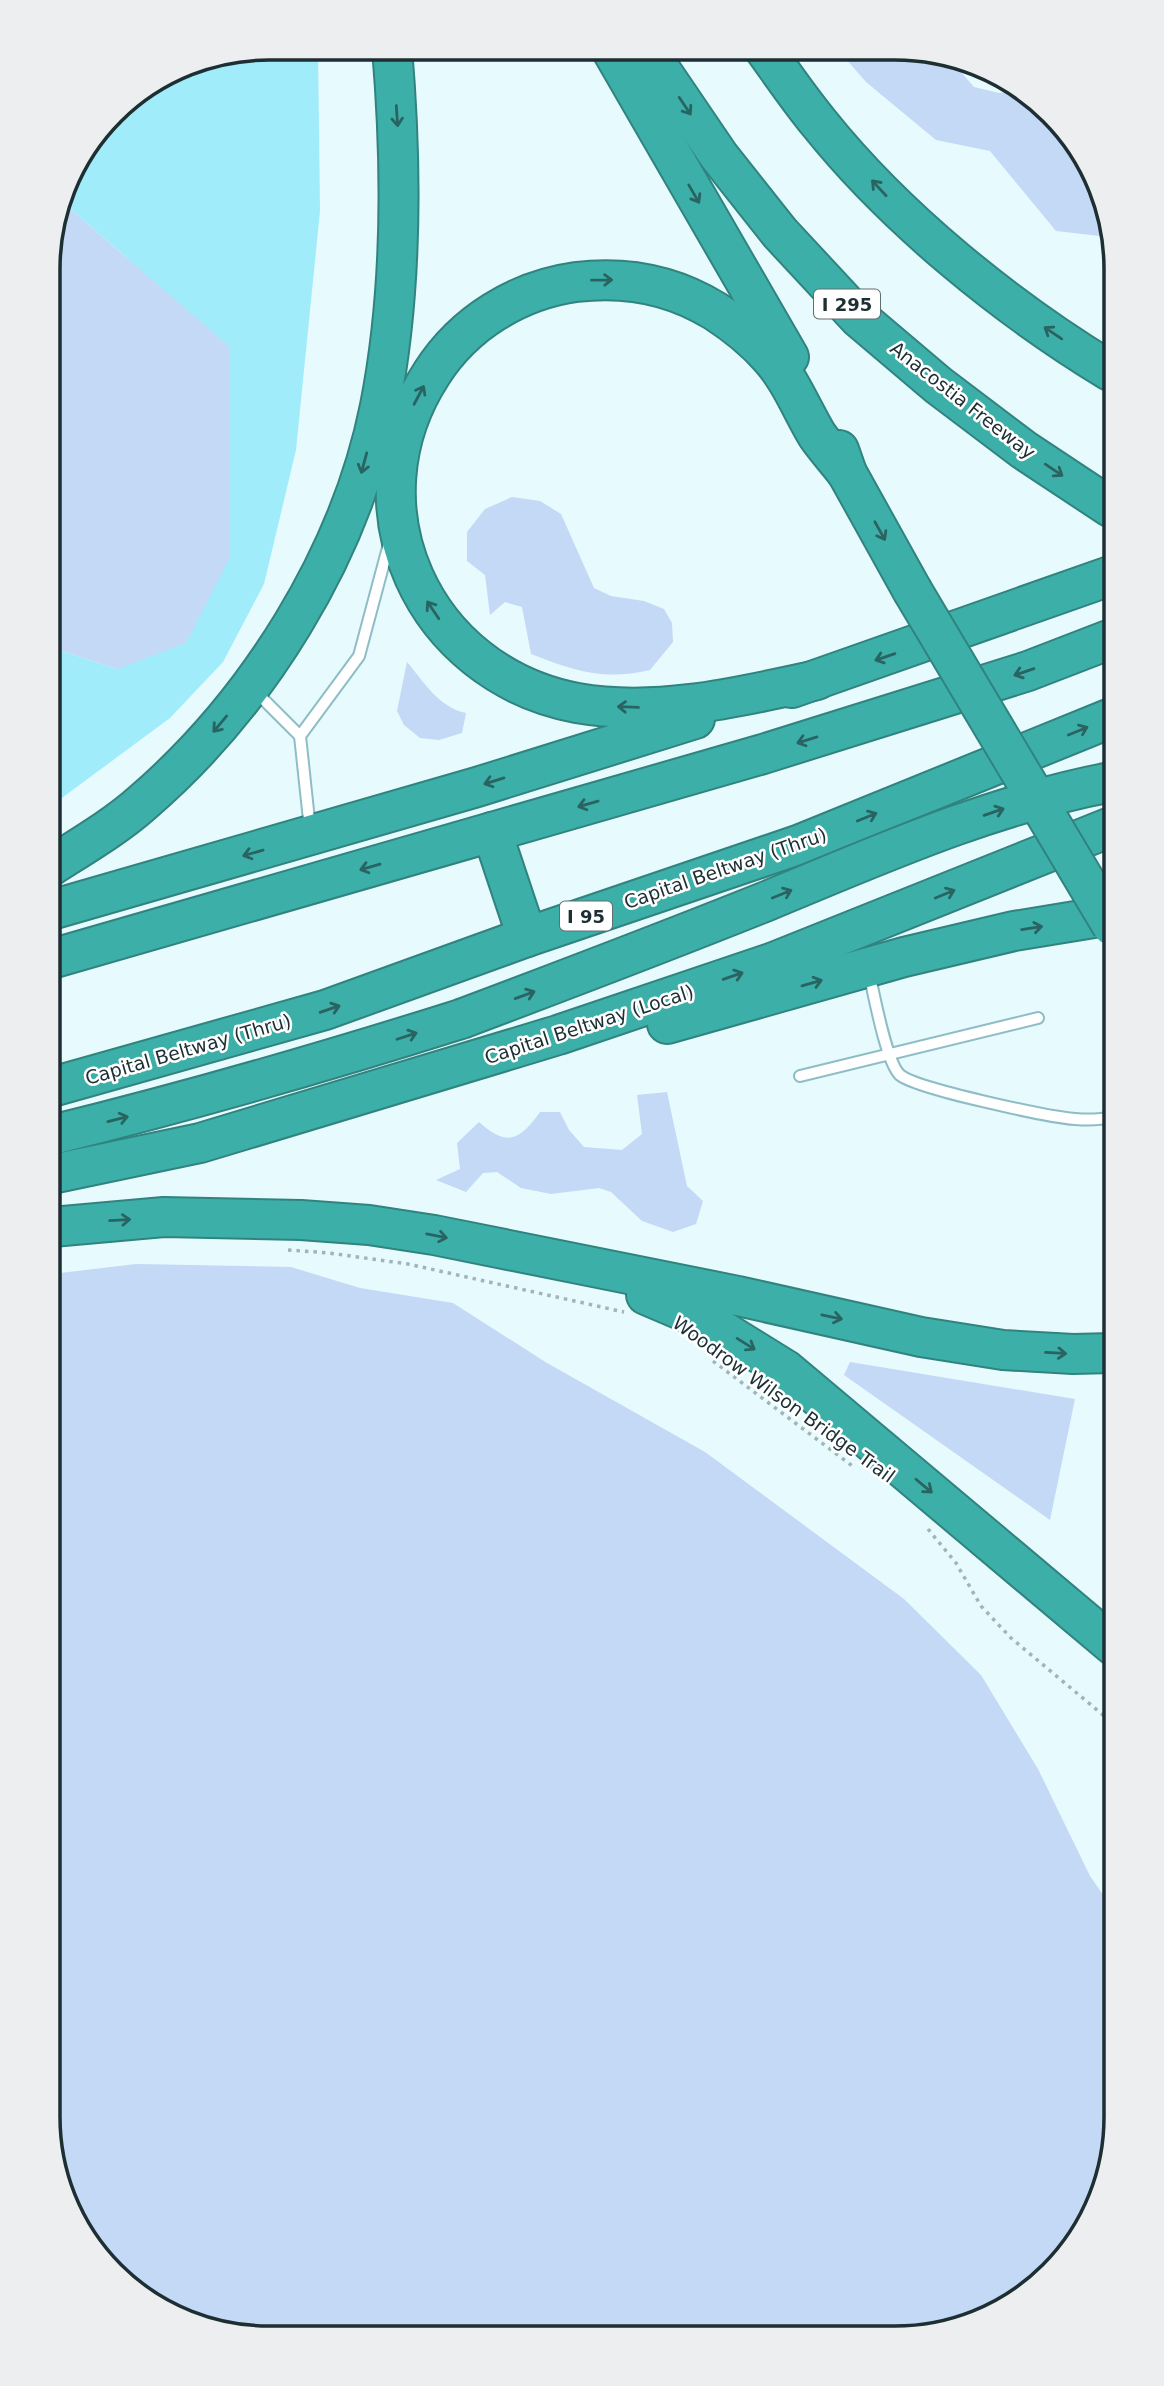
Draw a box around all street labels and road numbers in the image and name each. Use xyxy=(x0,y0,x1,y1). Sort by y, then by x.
road number: I 295 xyxy=(814,290,880,318)
street label: Anacostia Freeway xyxy=(886,337,1040,463)
street label: Capital Beltway (Thru) xyxy=(621,823,829,913)
road number: I 95 xyxy=(560,902,612,931)
street label: Capital Beltway (Local) xyxy=(482,980,696,1068)
street label: Capital Beltway (Thru) xyxy=(83,1009,293,1089)
street label: Woodrow Wilson Bridge Trail xyxy=(669,1311,899,1487)

